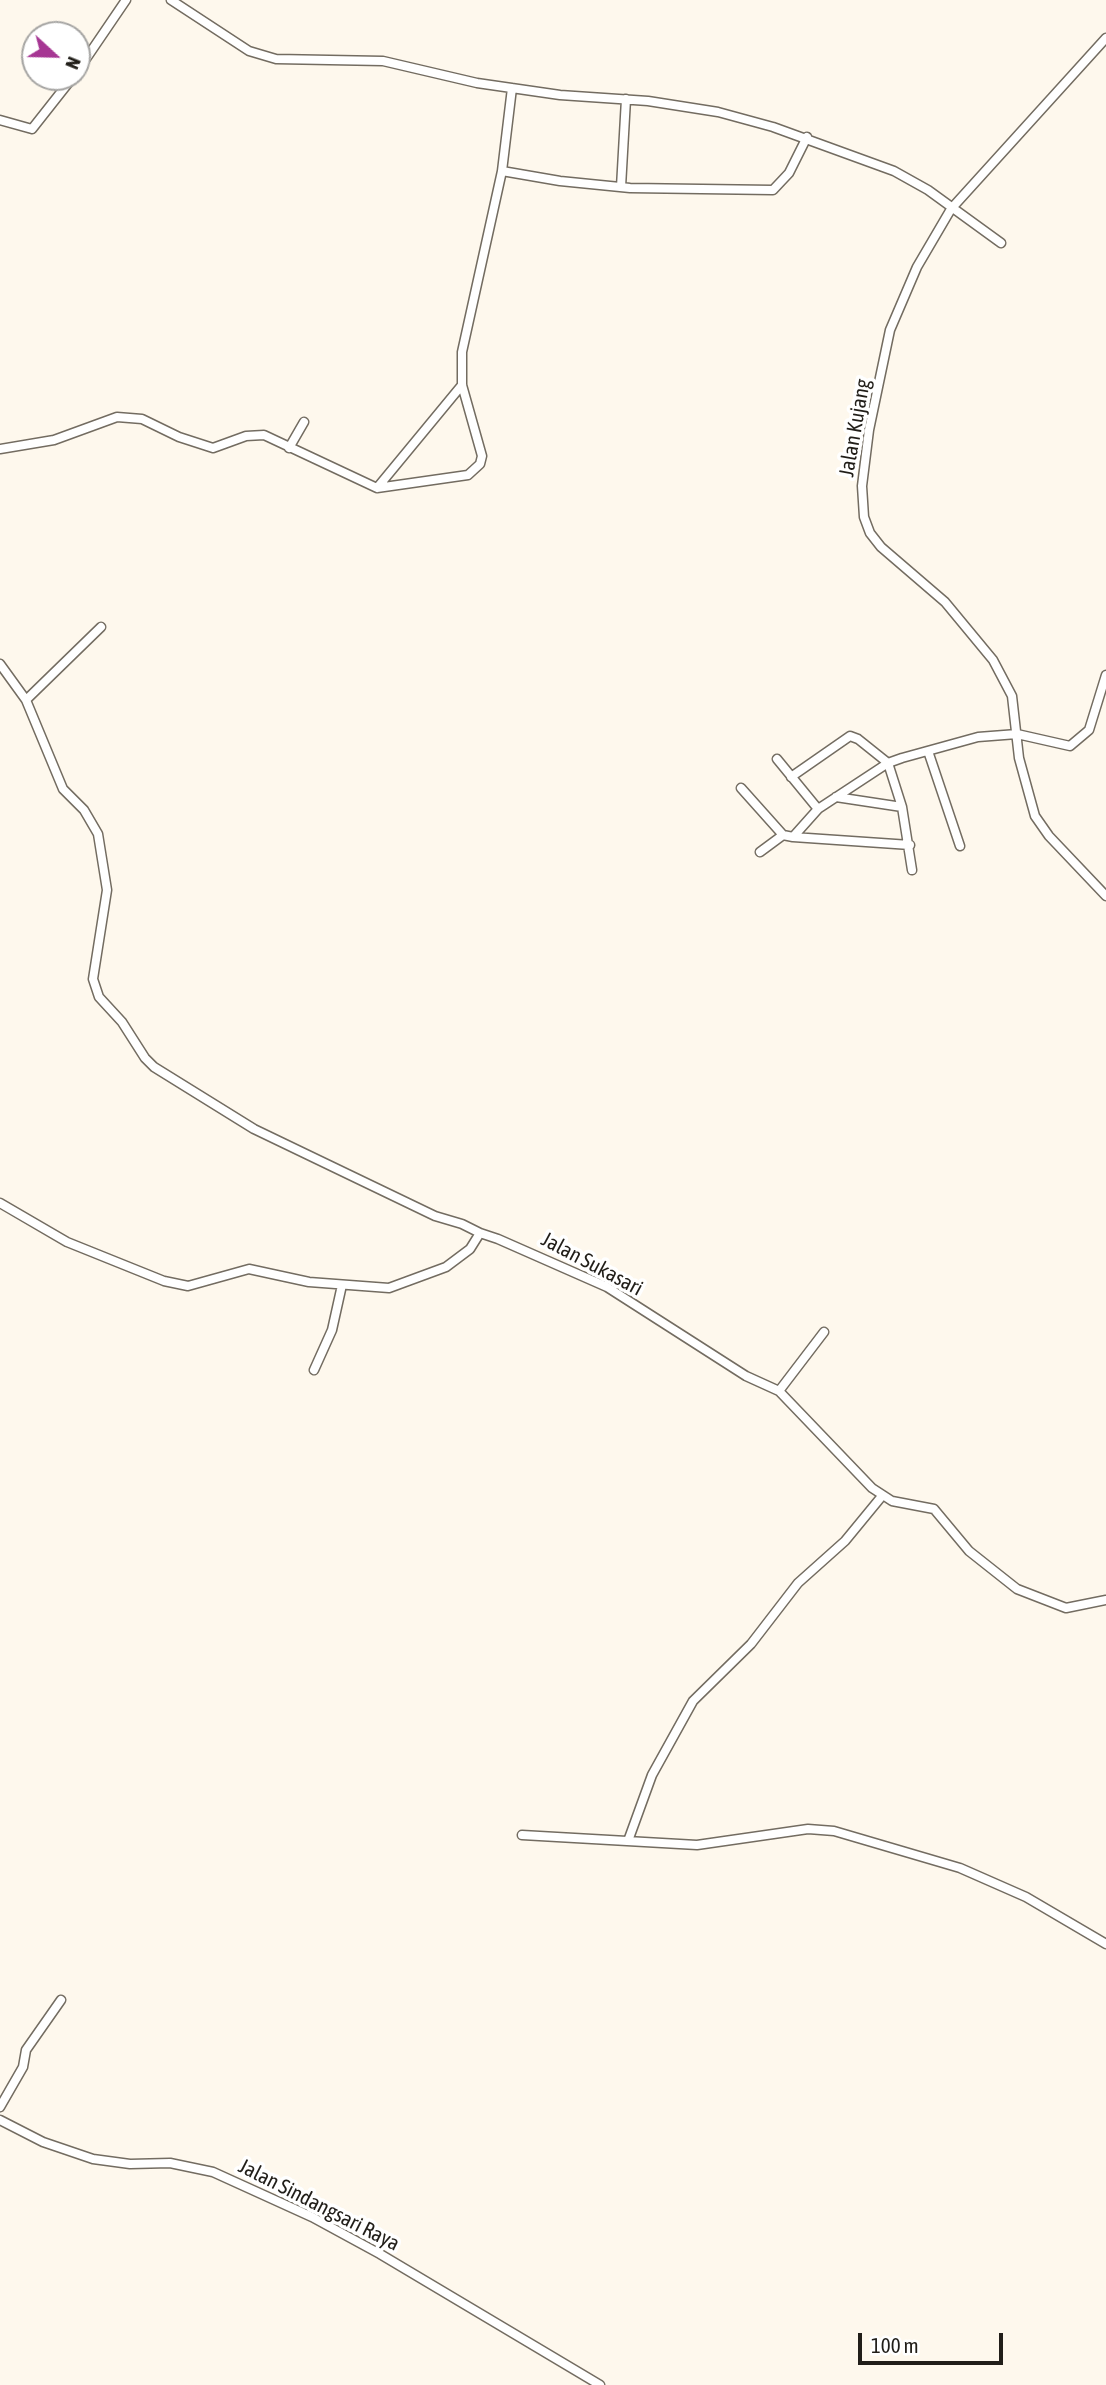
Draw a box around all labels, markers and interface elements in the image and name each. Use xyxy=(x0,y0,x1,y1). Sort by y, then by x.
north arrow xyxy=(21,21,91,91)
text: N xyxy=(61,54,86,72)
street label: Jalan Kujang xyxy=(834,377,876,479)
street label: Jalan Sukasari xyxy=(537,1227,647,1301)
street label: Jalan Sindangsari Raya xyxy=(234,2154,404,2256)
scale bar xyxy=(861,2318,1006,2362)
text: 100 m xyxy=(871,2333,919,2357)

